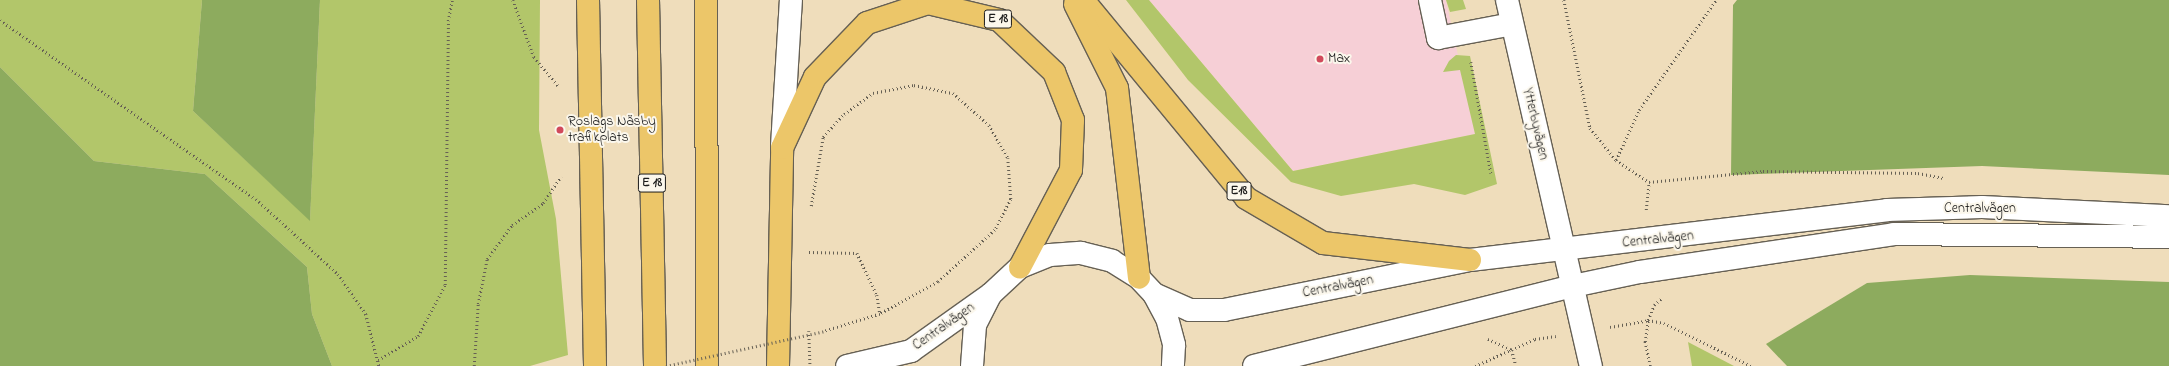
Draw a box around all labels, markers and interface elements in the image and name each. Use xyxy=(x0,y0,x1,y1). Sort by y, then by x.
road number: E 18 xyxy=(983,8,1013,30)
place label: Max xyxy=(1328,51,1350,67)
marker: Max xyxy=(1315,54,1325,64)
street label: Ytterbyvägen xyxy=(1519,86,1551,162)
place label: Roslags Näsby trafikplats xyxy=(568,114,656,146)
marker: Roslags Näsby trafikplats xyxy=(555,125,565,135)
road number: E 18 xyxy=(637,172,667,194)
road number: E18 xyxy=(1226,180,1252,202)
street label: Centralvägen xyxy=(1944,201,2016,217)
street label: Centralvägen xyxy=(1621,228,1695,252)
street label: Centralvägen xyxy=(1301,272,1375,302)
street label: Centralvägen xyxy=(910,300,978,354)

